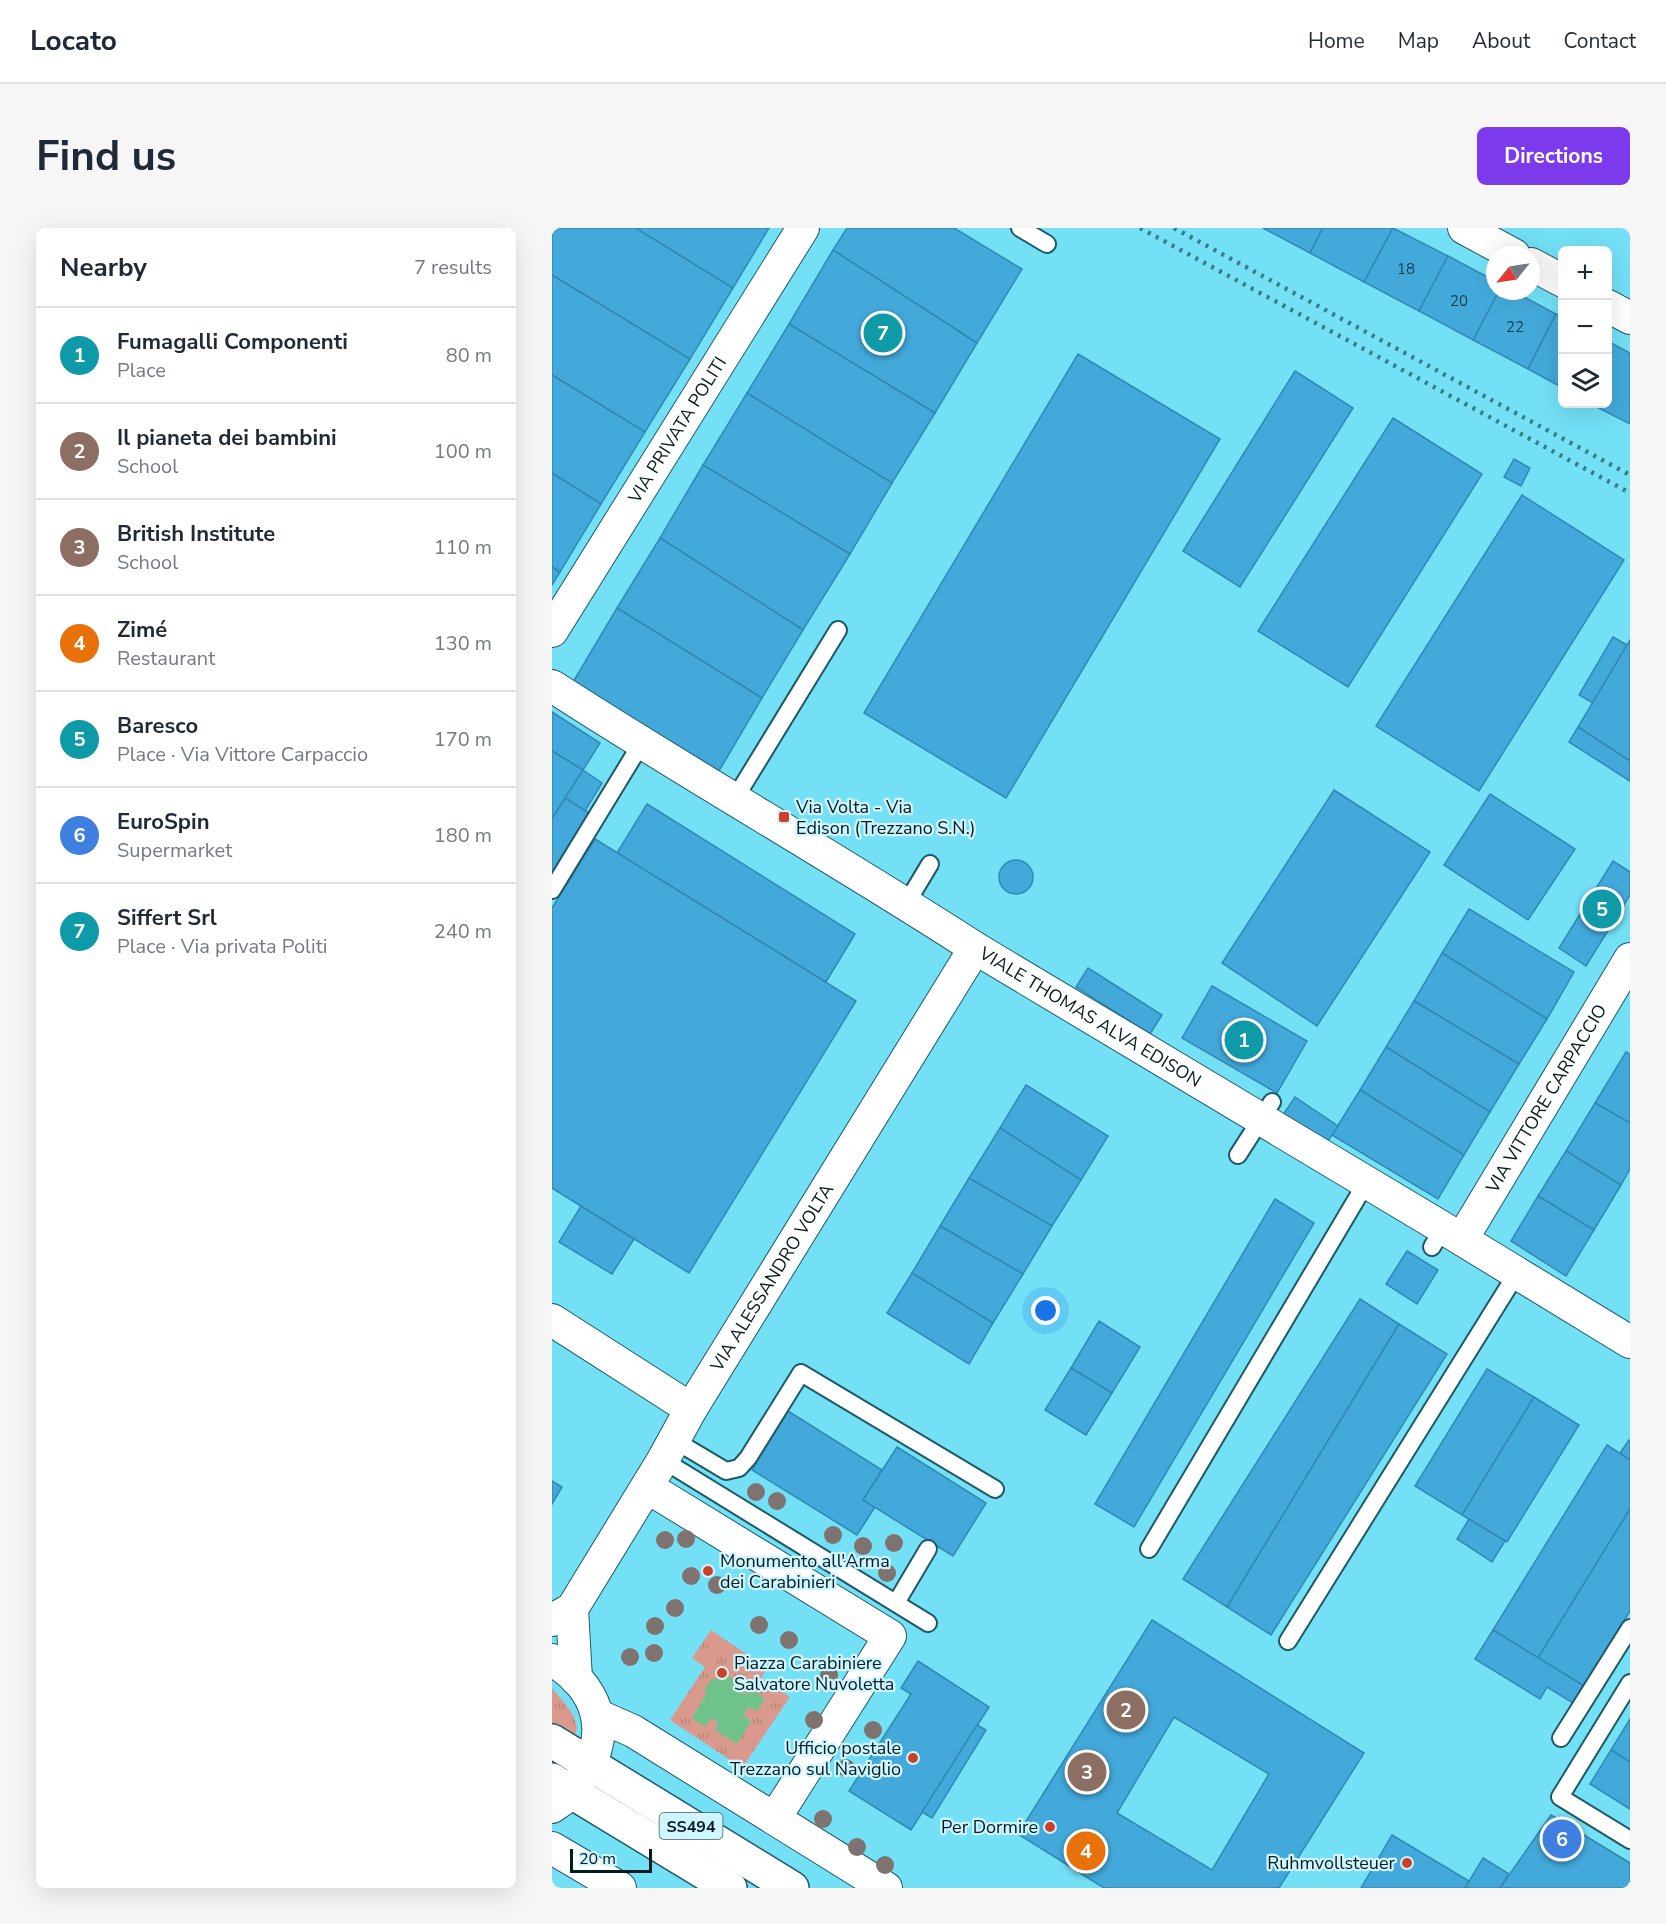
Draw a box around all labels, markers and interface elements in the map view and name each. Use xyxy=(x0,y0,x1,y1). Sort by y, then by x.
text: Locato xyxy=(30,22,117,60)
text: Home xyxy=(1308,27,1365,55)
text: Map xyxy=(1398,27,1439,55)
text: About xyxy=(1472,27,1530,55)
text: Contact xyxy=(1563,27,1636,55)
button: Directions xyxy=(1477,127,1630,185)
text: Find us xyxy=(36,128,176,185)
north arrow xyxy=(1486,246,1540,300)
map controls xyxy=(1558,246,1612,408)
button: + xyxy=(1558,246,1612,300)
text: Nearby xyxy=(60,250,147,285)
text: 7 results xyxy=(414,254,492,281)
house number: 18 xyxy=(1397,259,1415,279)
house number: 20 xyxy=(1450,291,1468,311)
button: − xyxy=(1558,300,1612,354)
pin: 7 xyxy=(864,310,902,356)
house number: 22 xyxy=(1506,317,1524,337)
text: Fumagalli Componenti xyxy=(117,327,348,357)
text: 1 xyxy=(74,342,86,369)
text: 80 m xyxy=(446,342,492,369)
street label: VIA PRIVATA POLITI xyxy=(622,352,732,508)
button: layers xyxy=(1558,354,1612,408)
text: Place xyxy=(117,357,166,384)
text: Il pianeta dei bambini xyxy=(117,423,337,453)
text: 2 xyxy=(74,438,86,465)
text: 100 m xyxy=(434,438,492,465)
text: School xyxy=(117,453,178,480)
text: British Institute xyxy=(117,519,275,549)
text: 3 xyxy=(74,534,86,561)
text: 110 m xyxy=(434,534,492,561)
text: School xyxy=(117,549,178,576)
text: Zimé xyxy=(117,615,167,645)
text: 4 xyxy=(74,630,86,657)
text: 130 m xyxy=(434,630,492,657)
text: Restaurant xyxy=(117,645,215,672)
text: Baresco xyxy=(117,711,198,741)
text: 5 xyxy=(74,726,86,753)
text: 170 m xyxy=(434,726,492,753)
text: Place · Via Vittore Carpaccio xyxy=(117,741,368,768)
place label: Via Volta - Via Edison (Trezzano S.N.) xyxy=(795,795,975,840)
text: EuroSpin xyxy=(117,807,210,837)
marker: Via Volta - Via Edison (Trezzano S.N.) xyxy=(777,810,791,824)
text: 6 xyxy=(74,822,86,849)
text: 180 m xyxy=(434,822,492,849)
text: Supermarket xyxy=(117,837,232,864)
pin: 5 xyxy=(1582,886,1622,932)
text: Siffert Srl xyxy=(117,903,217,933)
text: 7 xyxy=(74,918,86,945)
text: 240 m xyxy=(434,918,492,945)
text: Place · Via privata Politi xyxy=(117,933,327,960)
street label: VIALE THOMAS ALVA EDISON xyxy=(974,941,1206,1093)
street label: VIA VITTORE CARPACCIO xyxy=(1480,1000,1612,1198)
pin: 1 xyxy=(1224,1018,1264,1062)
street label: VIA ALESSANDRO VOLTA xyxy=(705,1179,839,1377)
your location xyxy=(1031,1296,1060,1325)
place label: Monumento all'Arma dei Carabinieri xyxy=(720,1549,890,1594)
marker: Monumento all'Arma dei Carabinieri xyxy=(701,1564,715,1578)
place label: Piazza Carabiniere Salvatore Nuvoletta xyxy=(734,1651,894,1696)
marker: Piazza Carabiniere Salvatore Nuvoletta xyxy=(715,1666,729,1680)
pin: 2 xyxy=(1106,1688,1146,1732)
place label: Ufficio postale Trezzano sul Naviglio xyxy=(730,1736,901,1781)
pin: 3 xyxy=(1068,1750,1106,1794)
marker: Ufficio postale Trezzano sul Naviglio xyxy=(906,1751,920,1765)
road number: SS494 xyxy=(660,1813,722,1839)
place label: Per Dormire xyxy=(941,1815,1038,1839)
pin: 6 xyxy=(1542,1816,1582,1862)
marker: Per Dormire xyxy=(1043,1820,1057,1834)
pin: 4 xyxy=(1066,1828,1106,1874)
scale bar xyxy=(570,1846,652,1874)
text: 20 m xyxy=(579,1848,616,1870)
place label: Ruhmvollsteuer xyxy=(1267,1851,1396,1875)
marker: Ruhmvollsteuer xyxy=(1400,1856,1414,1870)

